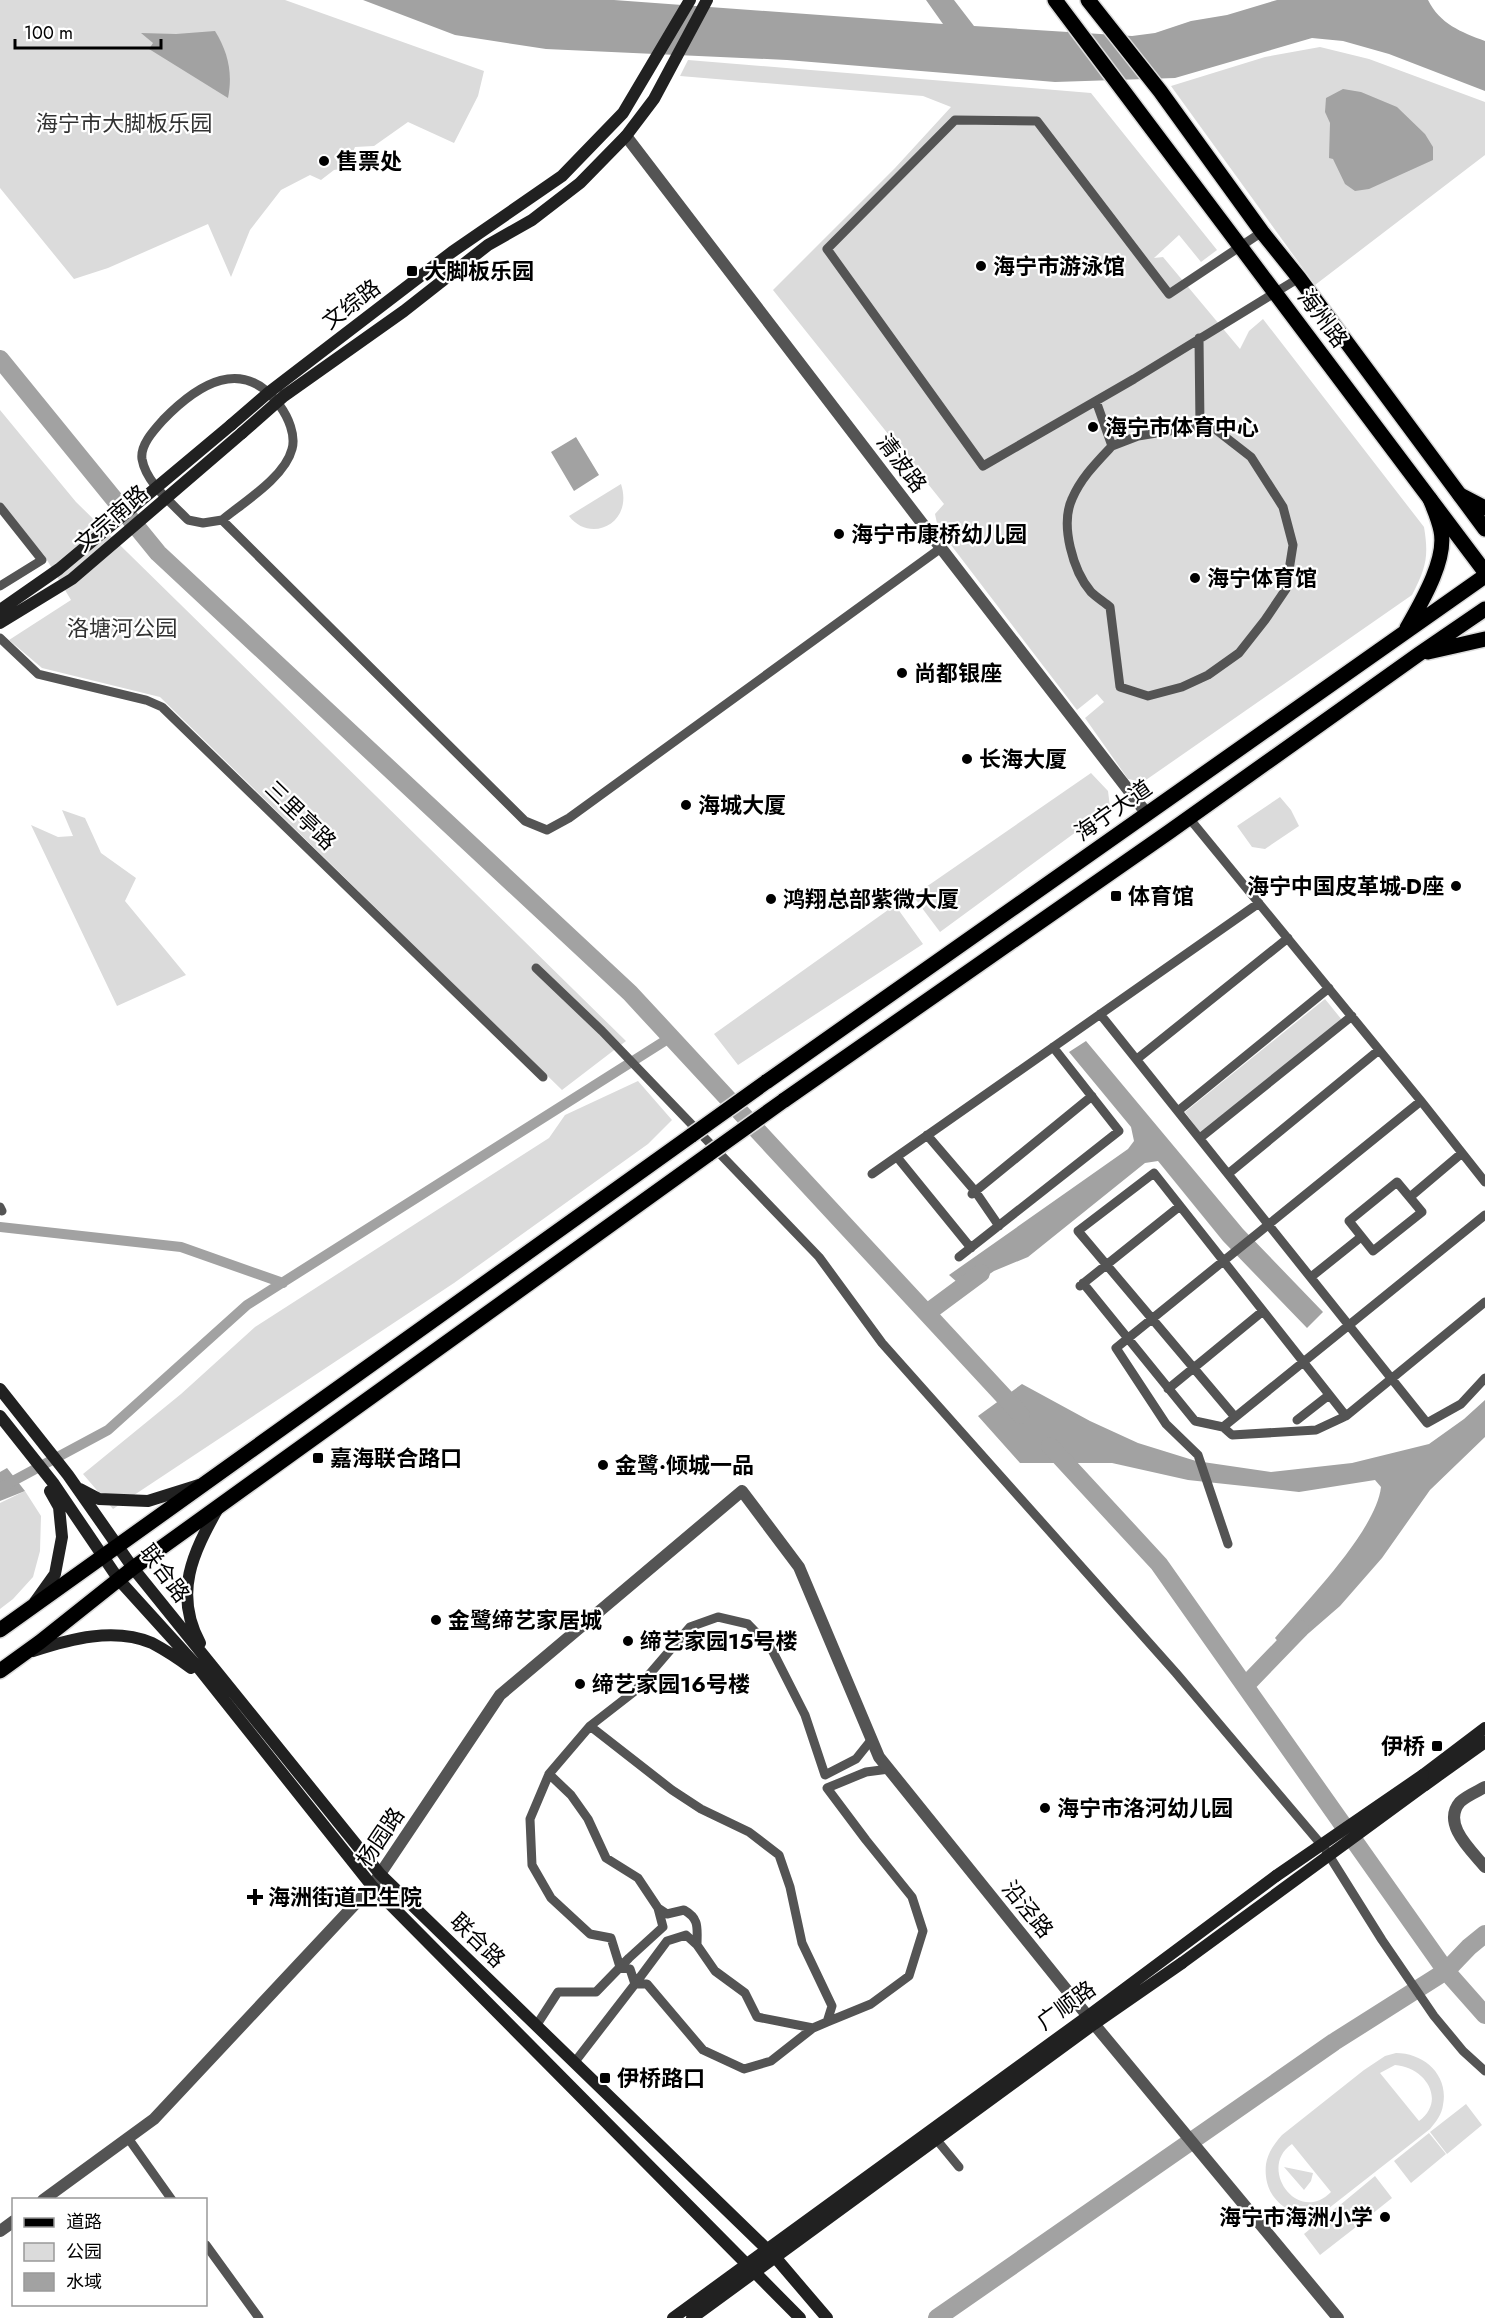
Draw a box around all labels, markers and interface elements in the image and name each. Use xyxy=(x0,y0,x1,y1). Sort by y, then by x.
scale bar xyxy=(15,12,160,50)
text: 100 m xyxy=(24,20,73,46)
park label: 海宁市大脚板乐园 xyxy=(36,107,212,139)
place label: 售票处 xyxy=(336,145,402,177)
marker: 售票处 xyxy=(317,154,331,168)
place label: 海宁市游泳馆 xyxy=(993,250,1125,282)
place label: 大脚板乐园 xyxy=(424,255,534,287)
marker: 海宁市游泳馆 xyxy=(974,259,988,273)
marker: 大脚板乐园 xyxy=(405,264,419,278)
street label: 文综路 xyxy=(315,271,387,337)
street label: 海州路 xyxy=(1290,282,1356,354)
place label: 海宁市体育中心 xyxy=(1105,411,1259,443)
marker: 海宁市体育中心 xyxy=(1086,420,1100,434)
street label: 清波路 xyxy=(869,427,935,499)
street label: 文宗南路 xyxy=(67,477,155,559)
place label: 海宁市康桥幼儿园 xyxy=(851,518,1027,550)
marker: 海宁市康桥幼儿园 xyxy=(832,527,846,541)
place label: 海宁体育馆 xyxy=(1207,562,1317,594)
marker: 海宁体育馆 xyxy=(1188,571,1202,585)
park label: 洛塘河公园 xyxy=(67,612,177,644)
place label: 尚都银座 xyxy=(914,657,1002,689)
marker: 尚都银座 xyxy=(895,666,909,680)
place label: 长海大厦 xyxy=(979,743,1067,775)
marker: 长海大厦 xyxy=(960,752,974,766)
street label: 海宁大道 xyxy=(1068,772,1158,848)
street label: 三里亭路 xyxy=(258,773,344,857)
place label: 海城大厦 xyxy=(698,789,786,821)
marker: 海城大厦 xyxy=(679,798,693,812)
place label: 海宁中国皮革城-D座 xyxy=(1247,870,1444,902)
marker: 海宁中国皮革城-D座 xyxy=(1449,879,1463,893)
place label: 体育馆 xyxy=(1128,880,1194,912)
place label: 鸿翔总部紫微大厦 xyxy=(783,883,959,915)
marker: 体育馆 xyxy=(1109,889,1123,903)
marker: 鸿翔总部紫微大厦 xyxy=(764,892,778,906)
place label: 嘉海联合路口 xyxy=(330,1442,462,1474)
place label: 金鹭·倾城一品 xyxy=(615,1449,754,1481)
marker: 嘉海联合路口 xyxy=(311,1451,325,1465)
marker: 金鹭·倾城一品 xyxy=(596,1458,610,1472)
street label: 联合路 xyxy=(132,1537,198,1609)
place label: 金鹭缔艺家居城 xyxy=(448,1604,602,1636)
marker: 金鹭缔艺家居城 xyxy=(429,1613,443,1627)
place label: 缔艺家园15号楼 xyxy=(640,1625,797,1657)
marker: 缔艺家园15号楼 xyxy=(621,1634,635,1648)
place label: 缔艺家园16号楼 xyxy=(592,1668,750,1700)
marker: 缔艺家园16号楼 xyxy=(573,1677,587,1691)
place label: 伊桥 xyxy=(1381,1730,1425,1762)
marker: 伊桥 xyxy=(1430,1739,1444,1753)
place label: 海宁市洛河幼儿园 xyxy=(1057,1792,1233,1824)
street label: 杨园路 xyxy=(348,1801,412,1873)
marker: 海宁市洛河幼儿园 xyxy=(1038,1801,1052,1815)
street label: 沿泾路 xyxy=(995,1873,1061,1945)
place label: 海洲街道卫生院 xyxy=(268,1881,422,1913)
marker: 海洲街道卫生院 xyxy=(246,1888,264,1906)
street label: 联合路 xyxy=(443,1906,513,1974)
street label: 广顺路 xyxy=(1030,1973,1102,2037)
place label: 伊桥路口 xyxy=(617,2062,705,2094)
marker: 伊桥路口 xyxy=(598,2071,612,2085)
legend xyxy=(12,2198,207,2306)
place label: 海宁市海洲小学 xyxy=(1219,2201,1373,2233)
text: 道路 xyxy=(66,2209,102,2235)
marker: 海宁市海洲小学 xyxy=(1378,2210,1392,2224)
text: 公园 xyxy=(66,2239,102,2265)
text: 水域 xyxy=(66,2269,102,2295)

